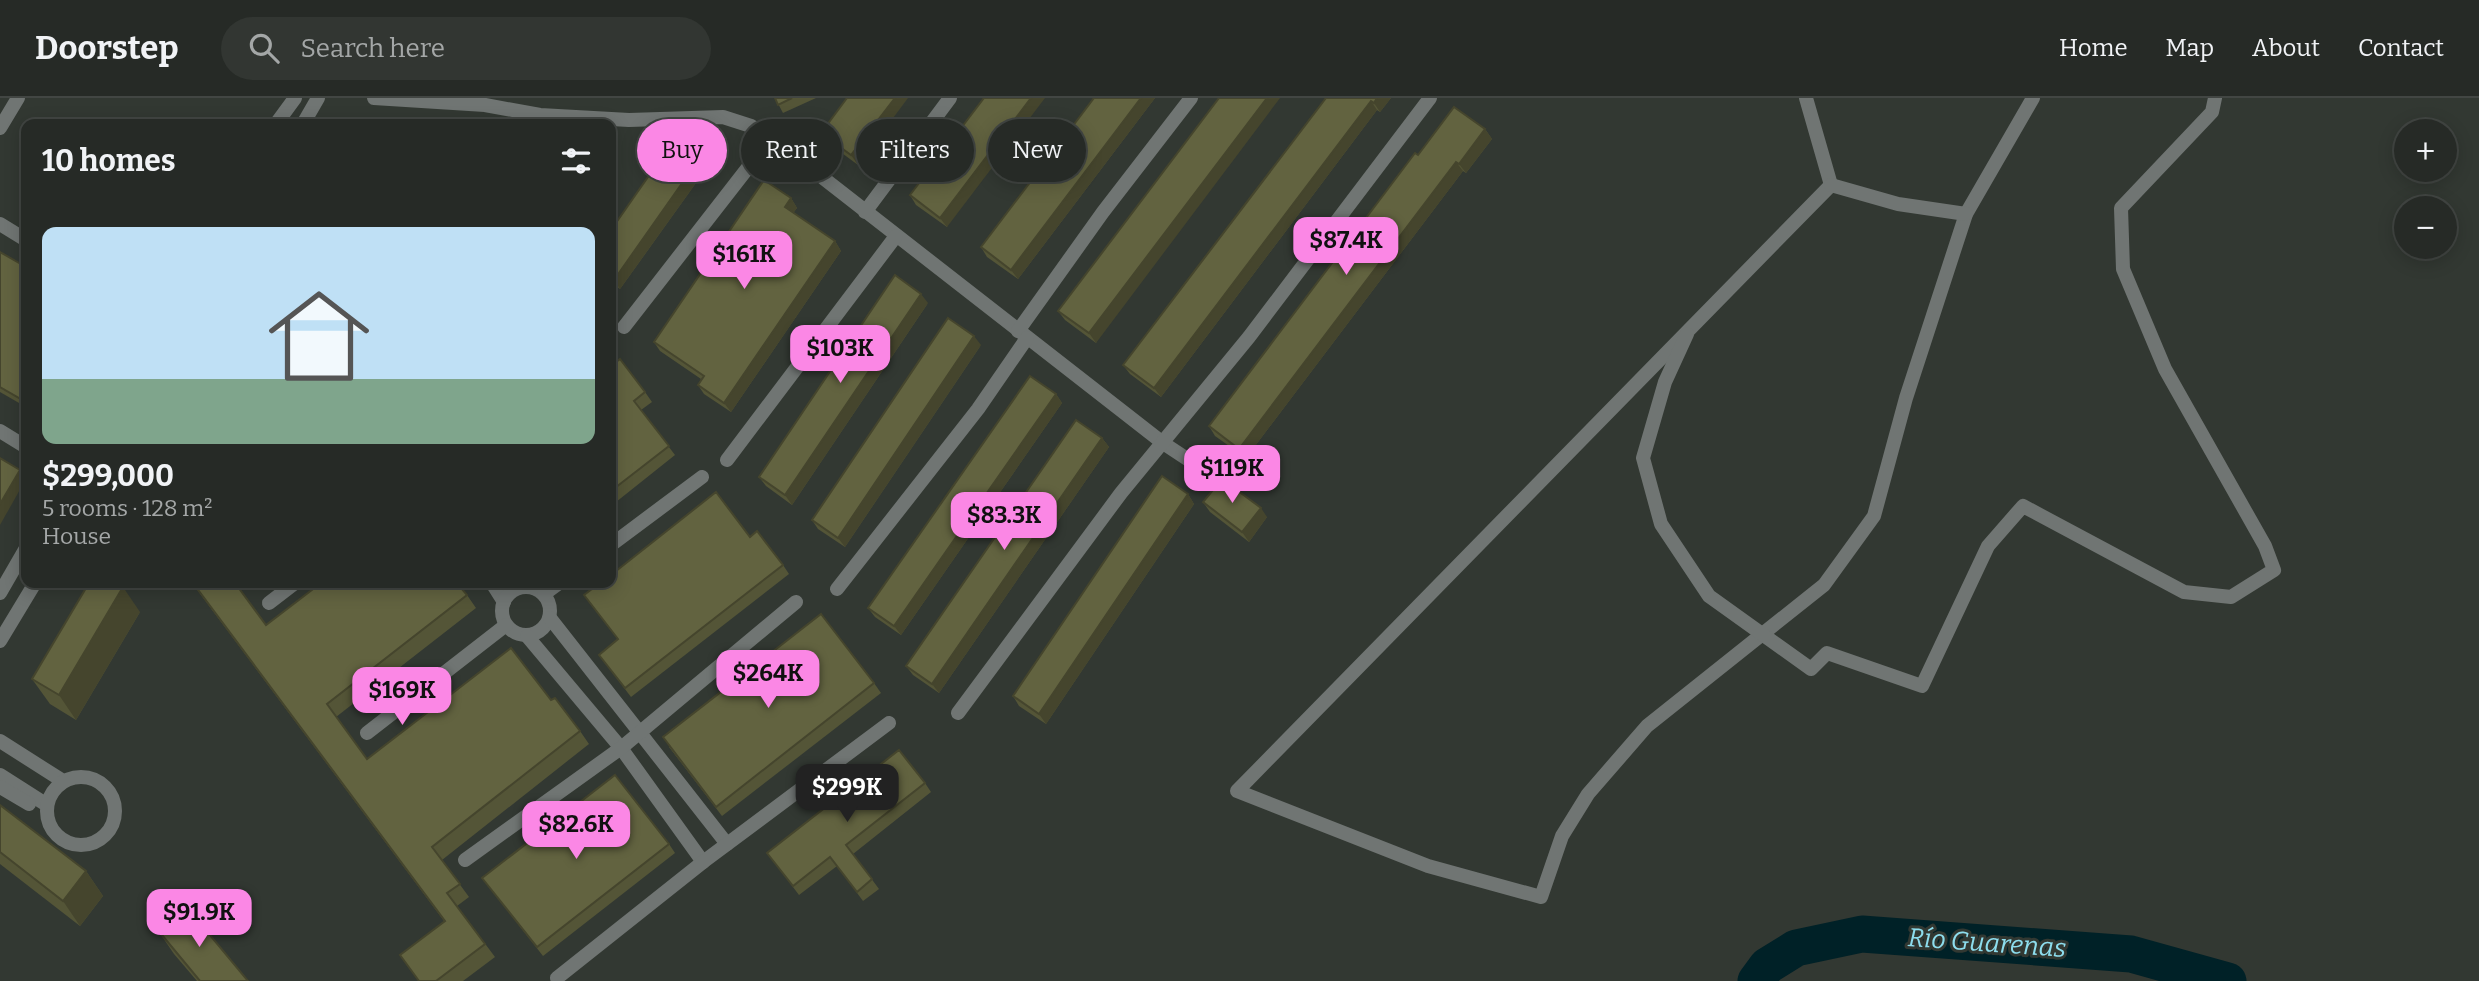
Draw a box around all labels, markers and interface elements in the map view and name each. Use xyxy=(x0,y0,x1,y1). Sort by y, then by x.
search box xyxy=(221,17,711,80)
text: Doorstep xyxy=(35,28,179,68)
icon: search xyxy=(245,29,283,67)
text: Search here xyxy=(301,33,445,64)
text: Home xyxy=(2059,34,2128,62)
text: Map xyxy=(2166,34,2214,62)
text: About xyxy=(2252,34,2320,62)
text: Contact xyxy=(2358,34,2444,62)
chip: Buy xyxy=(637,119,727,182)
chip: Rent xyxy=(741,119,842,182)
chip: Filters xyxy=(856,119,974,182)
chip: New xyxy=(988,119,1086,182)
map controls xyxy=(2394,119,2457,259)
button: + xyxy=(2394,119,2457,182)
icon: filters xyxy=(557,142,595,180)
text: 10 homes xyxy=(42,143,176,179)
button: − xyxy=(2394,196,2457,259)
pin: $87.4K xyxy=(1289,218,1403,277)
text: $87.4K xyxy=(1309,226,1383,254)
pin: $161K xyxy=(695,232,793,291)
text: $161K xyxy=(712,240,776,268)
icon: home xyxy=(256,273,382,399)
pin: $103K xyxy=(791,326,889,385)
text: $103K xyxy=(806,334,874,362)
pin: $119K xyxy=(1183,446,1281,505)
text: $119K xyxy=(1200,454,1264,482)
text: $299,000 xyxy=(42,458,174,494)
pin: $83.3K xyxy=(947,492,1061,552)
text: 5 rooms · 128 m² xyxy=(42,494,212,522)
text: $83.3K xyxy=(967,501,1041,529)
text: House xyxy=(42,522,111,550)
pin: $264K xyxy=(719,650,817,710)
text: $264K xyxy=(732,659,804,687)
pin: $169K xyxy=(353,668,451,727)
text: $169K xyxy=(368,676,436,704)
pin: $299K xyxy=(798,764,896,824)
text: $299K xyxy=(812,773,882,801)
pin: $82.6K xyxy=(519,802,633,861)
text: $82.6K xyxy=(538,810,614,838)
pin: $91.9K xyxy=(142,890,256,949)
text: $91.9K xyxy=(163,898,235,926)
water label: Río Guarenas xyxy=(1907,922,2067,964)

